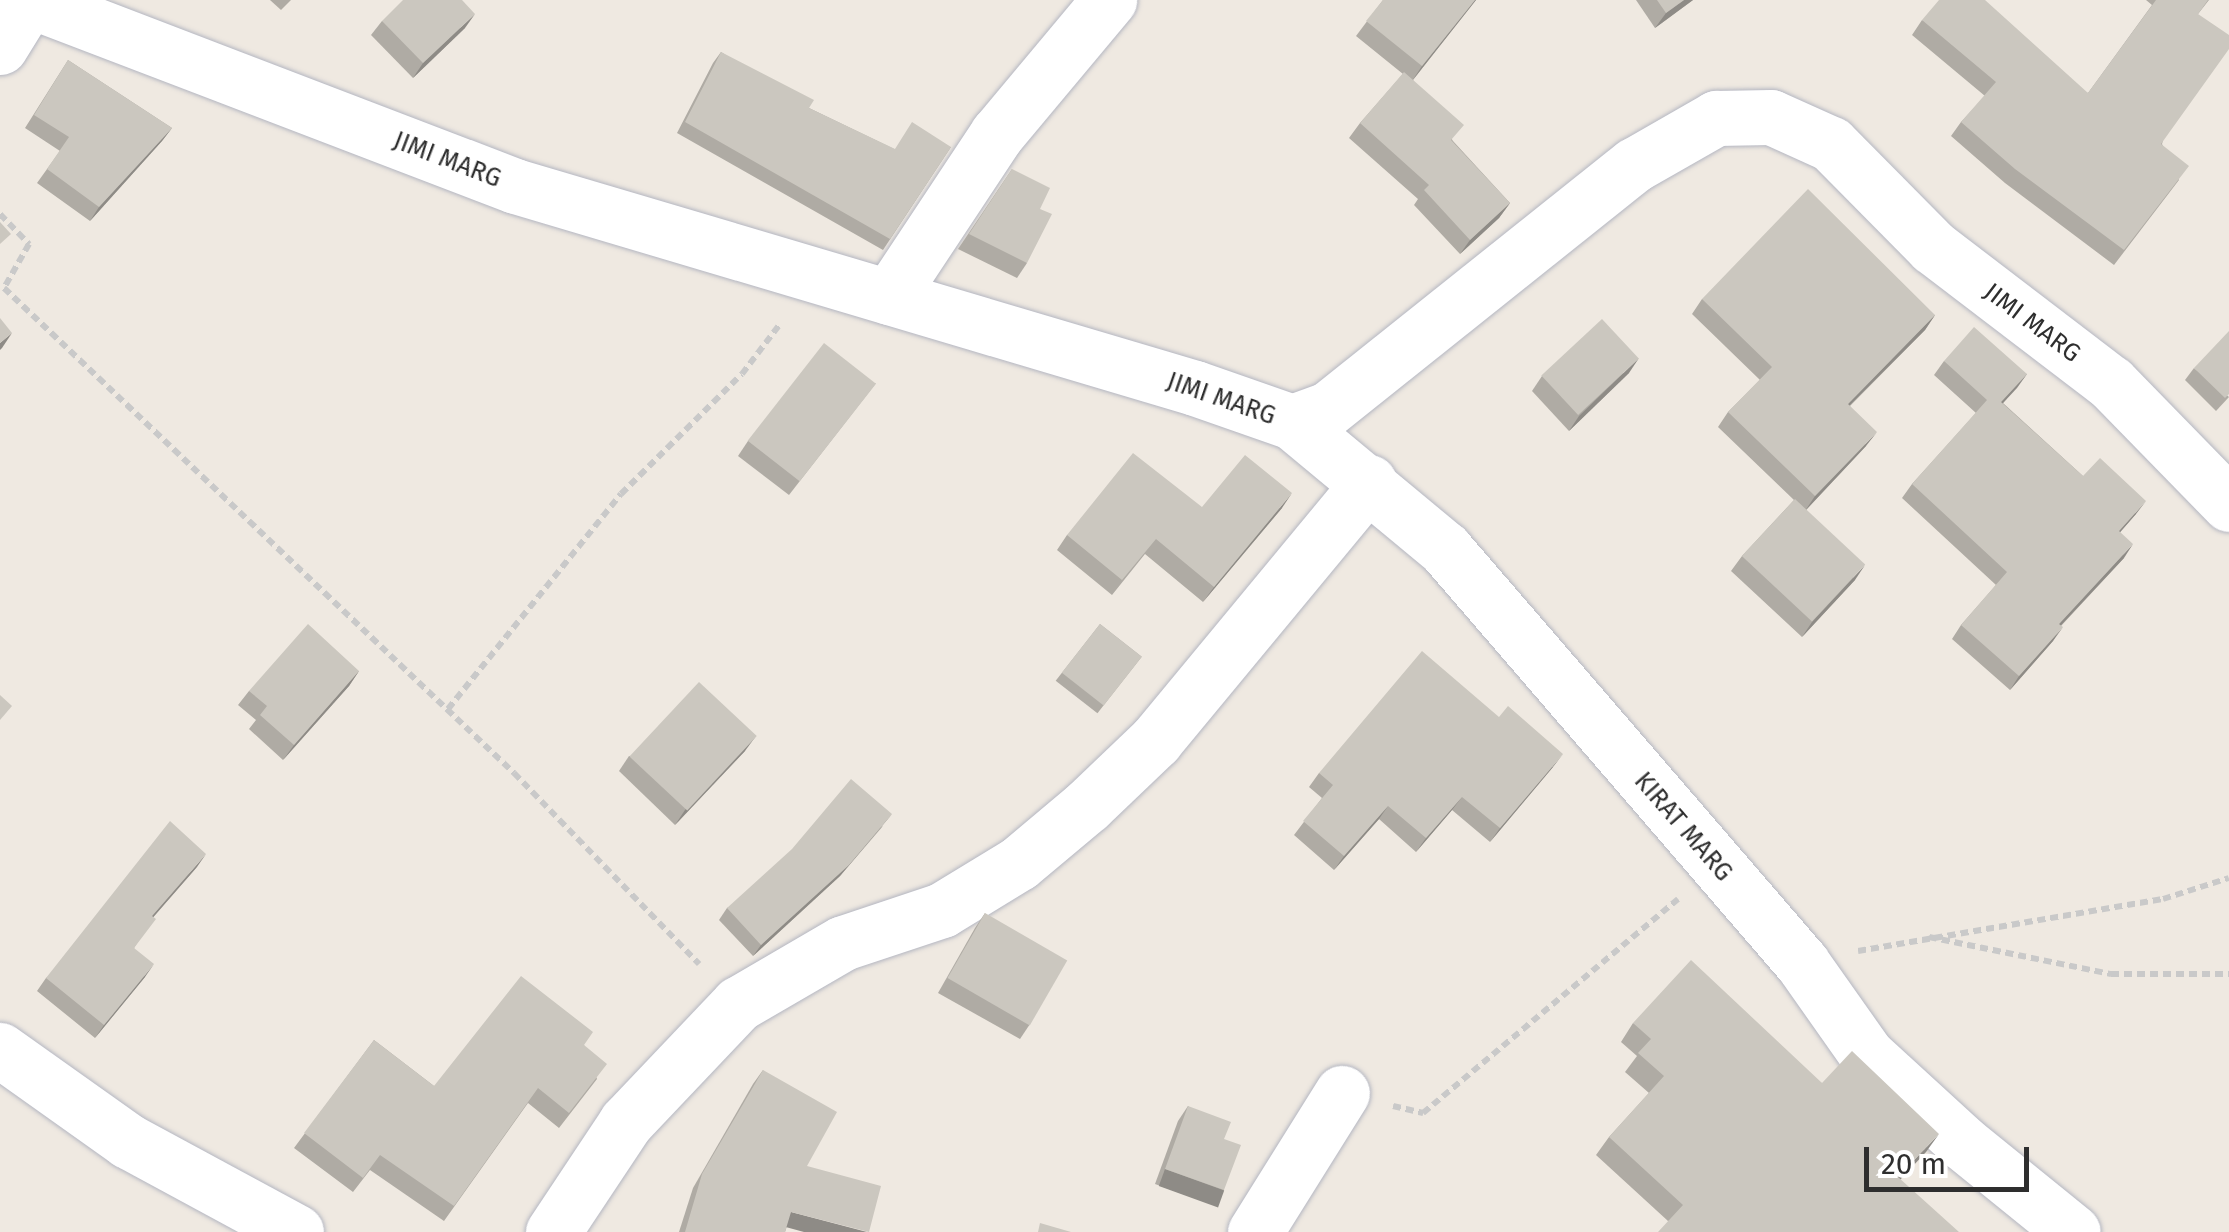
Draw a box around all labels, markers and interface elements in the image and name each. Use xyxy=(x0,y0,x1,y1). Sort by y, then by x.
street label: JIMI MARG xyxy=(389,126,505,194)
street label: JIMI MARG xyxy=(1978,277,2086,369)
street label: JIMI MARG xyxy=(1163,366,1279,432)
street label: KIRAT MARG xyxy=(1628,766,1738,888)
scale bar xyxy=(1869,1127,2034,1189)
text: 20 m xyxy=(1881,1146,1946,1182)

